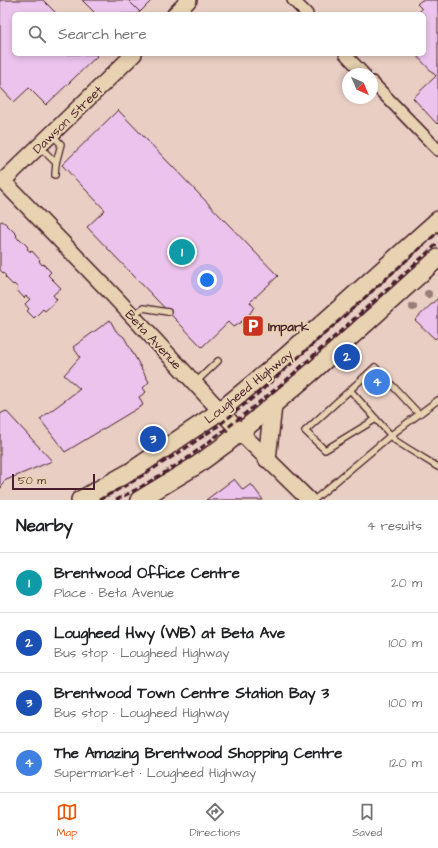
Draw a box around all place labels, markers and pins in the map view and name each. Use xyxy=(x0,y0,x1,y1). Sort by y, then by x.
pin: 1 xyxy=(169,237,195,267)
parking icon: Impark xyxy=(240,313,266,339)
place label: Impark xyxy=(268,318,310,337)
pin: 2 xyxy=(334,342,360,372)
pin: 4 xyxy=(364,367,390,397)
pin: 3 xyxy=(140,424,166,454)

